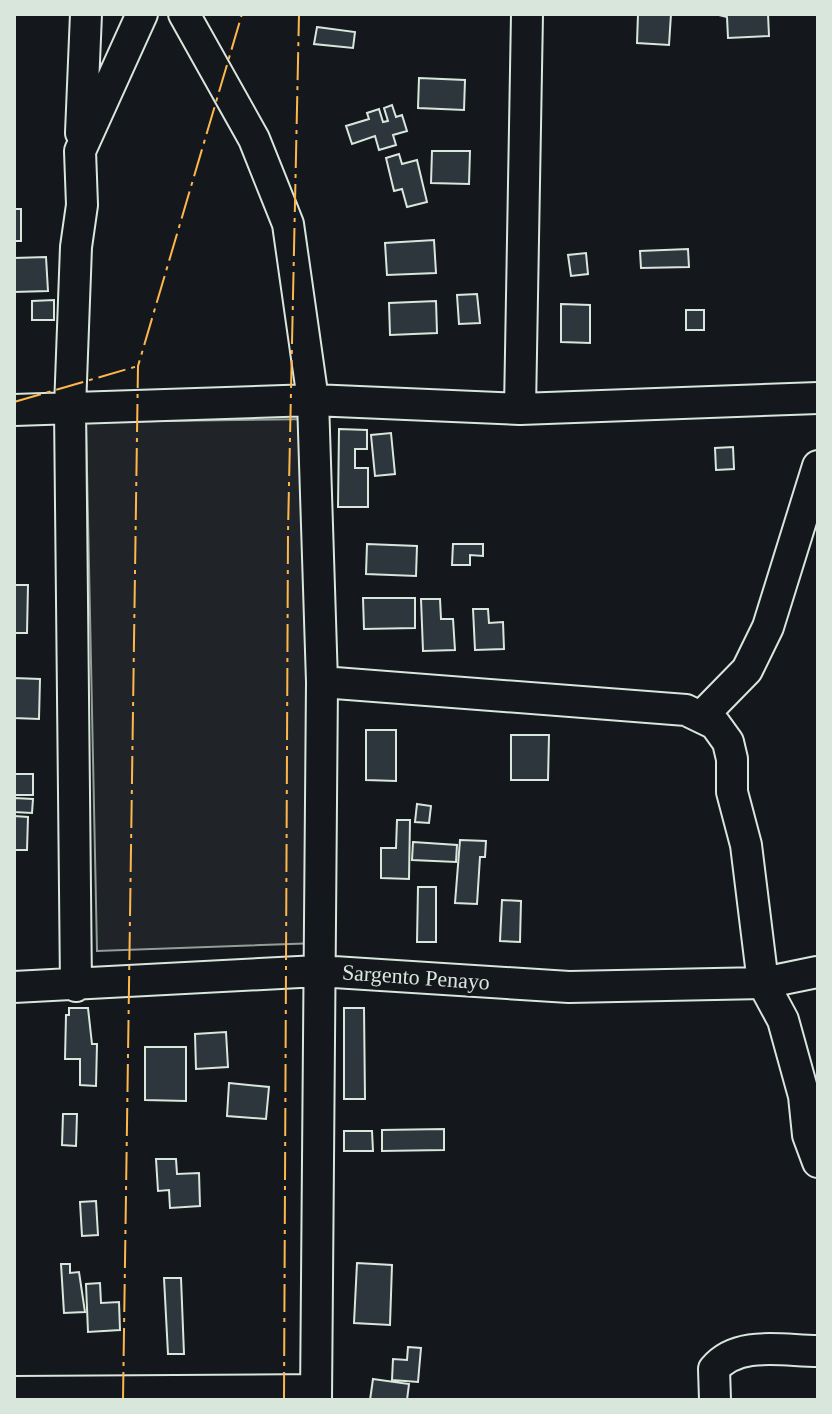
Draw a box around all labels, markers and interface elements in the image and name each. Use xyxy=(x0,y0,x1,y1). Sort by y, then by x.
street label: Sargento Penayo xyxy=(341,959,491,995)

